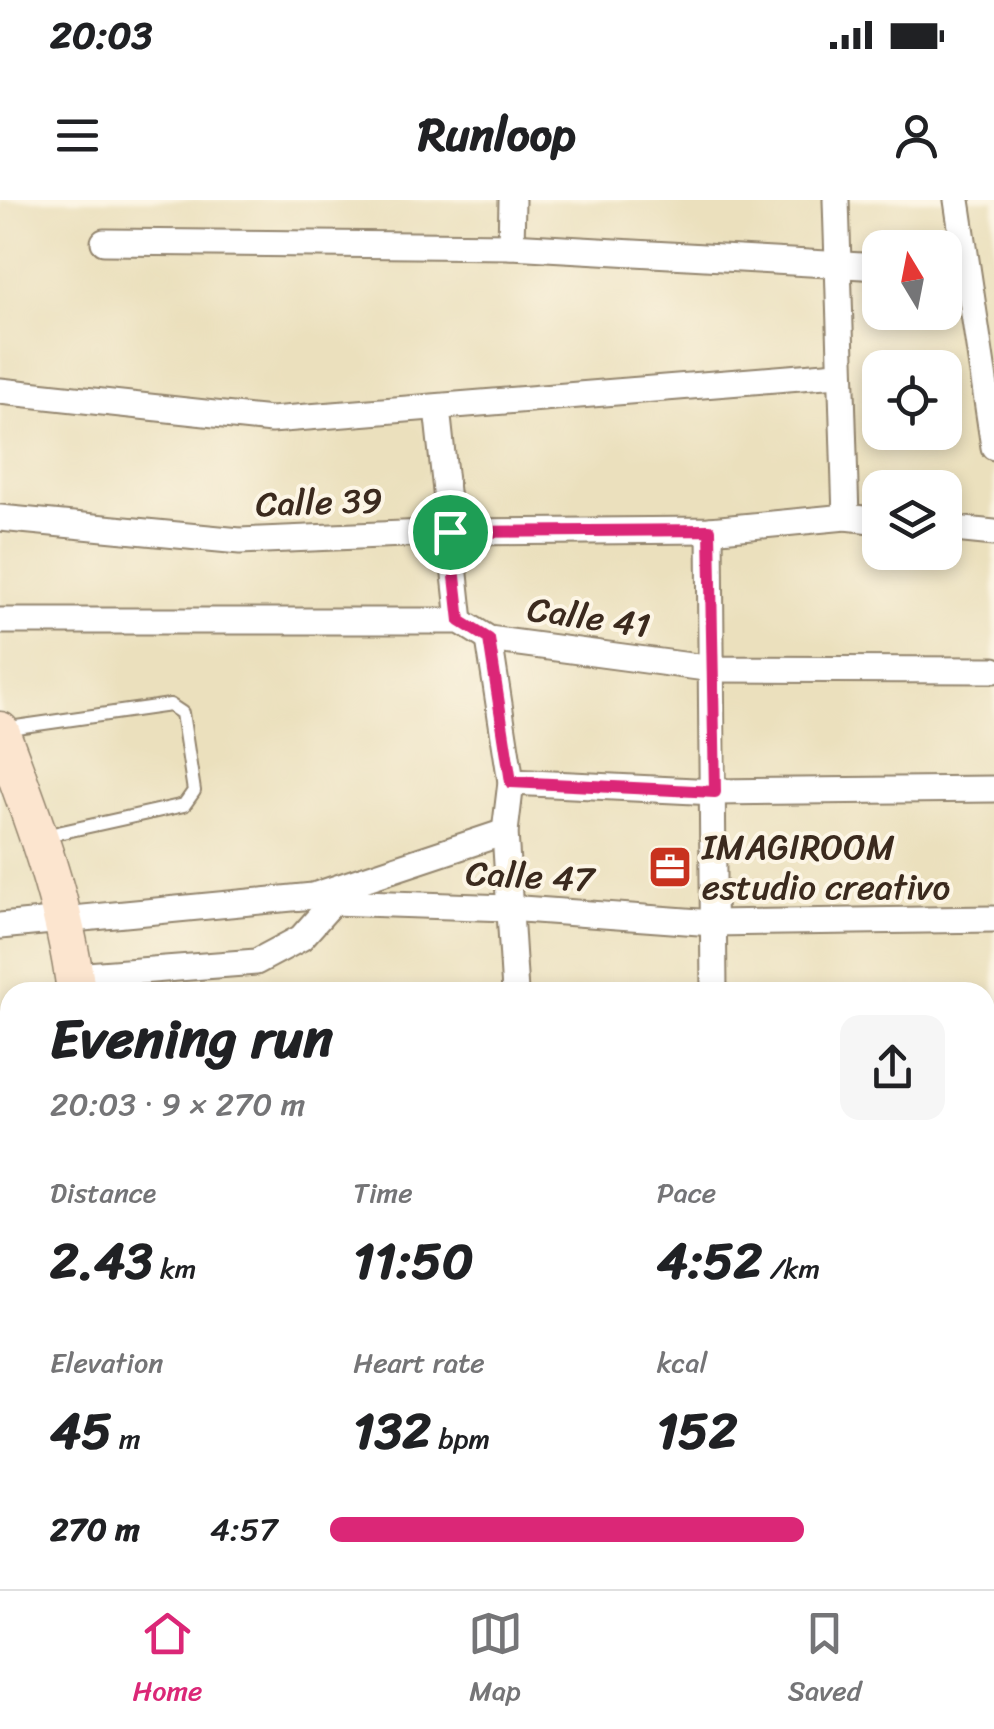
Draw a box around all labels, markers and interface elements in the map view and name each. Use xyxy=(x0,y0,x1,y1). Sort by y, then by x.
text: 20:03 xyxy=(50,2,152,69)
text: Runloop xyxy=(418,95,576,175)
icon: menu xyxy=(50,108,105,163)
icon: person xyxy=(889,108,944,163)
north arrow xyxy=(862,230,962,330)
map controls xyxy=(862,230,962,570)
button: locate xyxy=(862,350,962,450)
street label: Calle 39 xyxy=(254,469,384,535)
button: layers xyxy=(862,470,962,570)
pin xyxy=(408,490,493,575)
icon: arrive xyxy=(423,505,478,560)
street label: Calle 41 xyxy=(524,578,654,656)
place label: IMAGIROOM estudio creativo xyxy=(701,816,950,918)
street label: Calle 47 xyxy=(464,842,598,910)
office icon: IMAGIROOM estudio creativo xyxy=(647,844,693,890)
text: Evening run xyxy=(50,990,333,1087)
button: share xyxy=(840,1015,945,1120)
text: 20:03 · 9 × 270 m xyxy=(50,1076,305,1133)
text: Distance xyxy=(50,1168,156,1217)
text: Time xyxy=(353,1168,413,1217)
text: Pace xyxy=(657,1168,716,1217)
text: 2.43 xyxy=(50,1217,153,1306)
text: 11:50 xyxy=(353,1217,473,1306)
text: 4:52 xyxy=(657,1217,762,1306)
text: km xyxy=(153,1244,196,1293)
text: /km xyxy=(762,1244,820,1293)
text: Elevation xyxy=(50,1338,163,1387)
text: Heart rate xyxy=(353,1338,485,1387)
text: kcal xyxy=(657,1338,708,1387)
text: 45 xyxy=(50,1387,112,1476)
text: 132 xyxy=(353,1387,431,1476)
text: 152 xyxy=(657,1387,738,1476)
text: m xyxy=(112,1414,141,1463)
text: bpm xyxy=(431,1414,490,1463)
text: 270 m xyxy=(50,1501,140,1558)
text: 4:57 xyxy=(210,1501,278,1558)
tab: Home xyxy=(133,1606,202,1715)
tab: Map xyxy=(468,1606,523,1715)
tab: Saved xyxy=(788,1606,861,1715)

